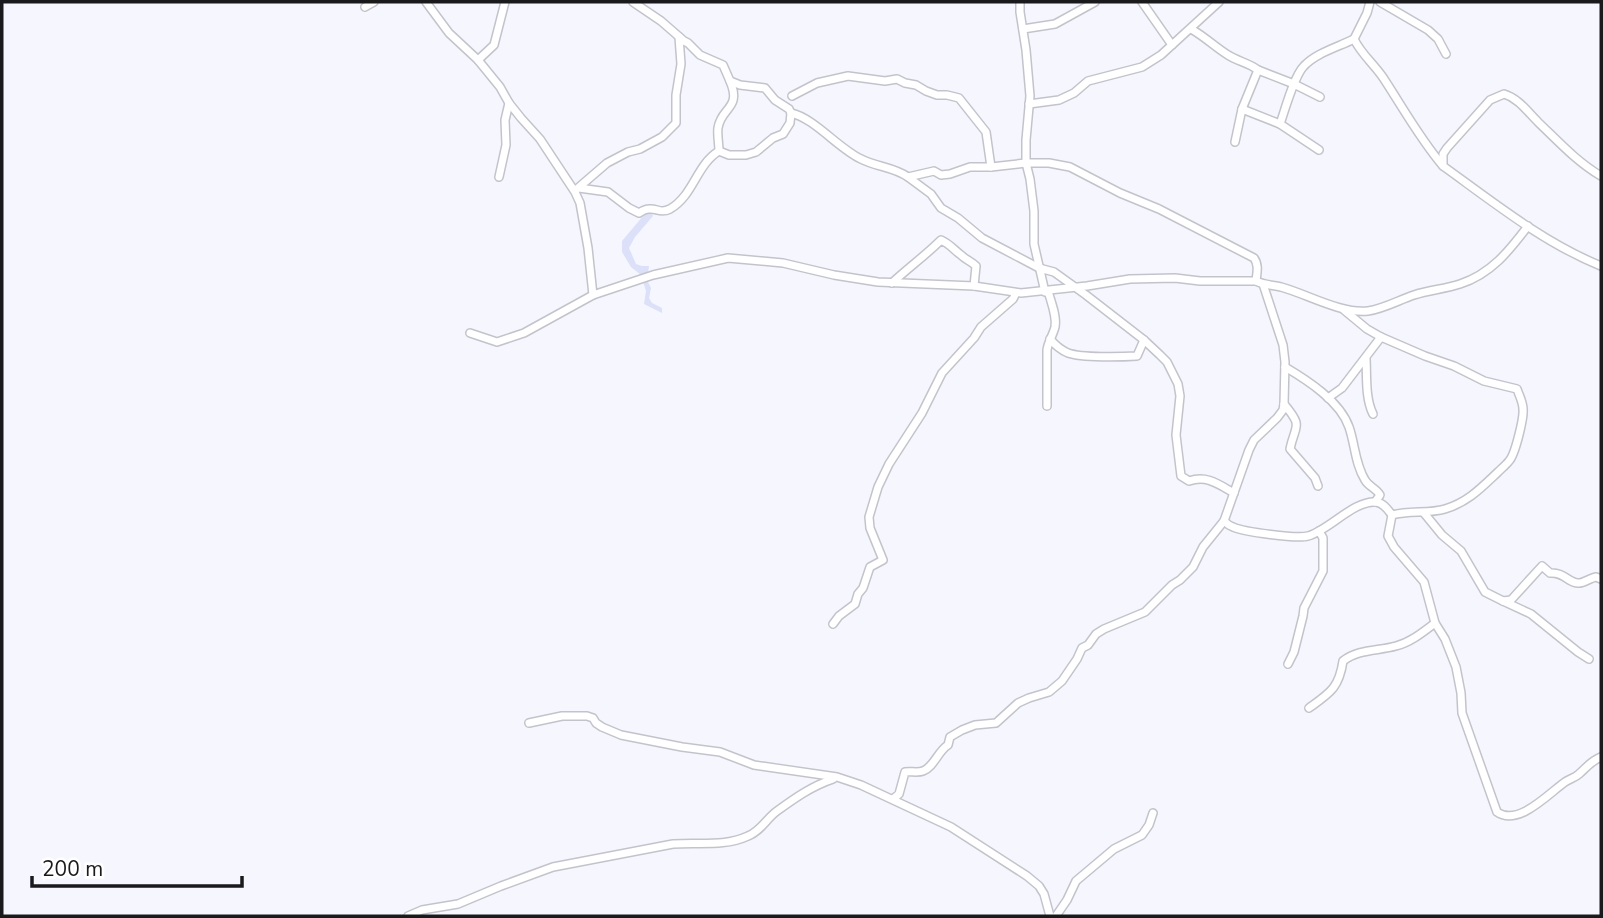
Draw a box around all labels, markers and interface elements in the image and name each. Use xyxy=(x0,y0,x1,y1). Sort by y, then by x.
scale bar xyxy=(32,844,242,888)
text: 200 m xyxy=(42,855,103,883)

